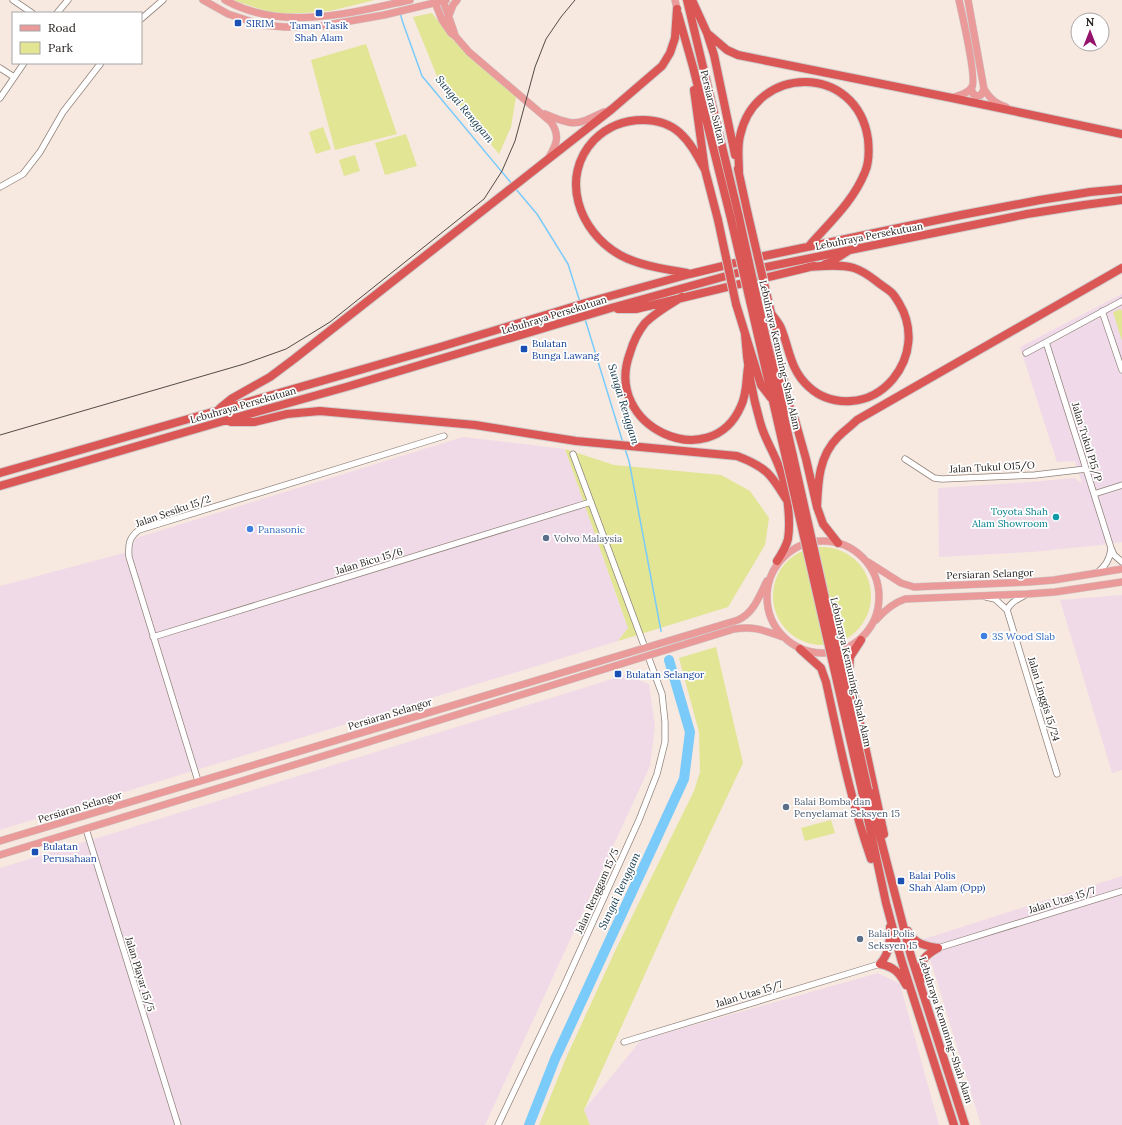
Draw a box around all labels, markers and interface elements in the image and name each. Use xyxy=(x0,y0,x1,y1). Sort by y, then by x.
marker: Taman Tasik Shah Alam xyxy=(314,8,324,18)
legend xyxy=(12,12,142,64)
north arrow xyxy=(1070,12,1110,52)
text: N xyxy=(1086,15,1095,29)
place label: SIRIM xyxy=(246,17,274,30)
marker: SIRIM xyxy=(233,18,243,28)
place label: Taman Tasik Shah Alam xyxy=(290,19,349,44)
text: Road xyxy=(48,20,76,35)
text: Park xyxy=(48,40,74,55)
street label: Persiaran Sultan xyxy=(698,69,728,145)
water label: Sungai Renggam xyxy=(433,72,497,146)
street label: Lebuhraya Persekutuan xyxy=(814,219,924,253)
street label: Lebuhraya Kemuning–Shah Alam xyxy=(756,279,804,431)
street label: Lebuhraya Persekutuan xyxy=(500,293,608,337)
place label: Bulatan Bunga Lawang xyxy=(532,337,600,362)
marker: Bulatan Bunga Lawang xyxy=(519,344,529,354)
water label: Sungai Renggam xyxy=(605,362,643,446)
street label: Lebuhraya Persekutuan xyxy=(189,384,297,426)
street label: Jalan Tukul P15/P xyxy=(1069,400,1105,483)
street label: Jalan Tukul O15/O xyxy=(948,458,1035,476)
street label: Jalan Sesiku 15/2 xyxy=(133,492,212,530)
place label: Toyota Shah Alam Showroom xyxy=(971,505,1048,530)
marker: Toyota Shah Alam Showroom xyxy=(1051,512,1061,522)
place label: Panasonic xyxy=(258,523,305,536)
marker: Panasonic xyxy=(245,524,255,534)
place label: Volvo Malaysia xyxy=(553,532,622,545)
marker: Volvo Malaysia xyxy=(541,533,551,543)
street label: Jalan Bicu 15/6 xyxy=(333,545,404,578)
street label: Persiaran Selangor xyxy=(946,566,1034,582)
street label: Lebuhraya Kemuning–Shah Alam xyxy=(827,596,875,748)
place label: 3S Wood Slab xyxy=(992,630,1055,643)
marker: 3S Wood Slab xyxy=(979,631,989,641)
street label: Jalan Linggis 15/24 xyxy=(1025,654,1063,743)
place label: Bulatan Selangor xyxy=(626,668,705,681)
marker: Bulatan Selangor xyxy=(613,669,623,679)
street label: Persiaran Selangor xyxy=(346,695,434,733)
street label: Persiaran Selangor xyxy=(36,788,124,826)
place label: Balai Bomba dan Penyelamat Seksyen 15 xyxy=(794,795,900,820)
marker: Balai Bomba dan Penyelamat Seksyen 15 xyxy=(781,802,791,812)
place label: Bulatan Perusahaan xyxy=(43,840,97,865)
street label: Jalan Renggam 15/5 xyxy=(572,846,622,937)
marker: Bulatan Perusahaan xyxy=(30,847,40,857)
water label: Sungai Renggam xyxy=(595,850,643,932)
place label: Balai Polis Shah Alam (Opp) xyxy=(909,869,985,894)
marker: Balai Polis Shah Alam (Opp) xyxy=(896,876,906,886)
street label: Jalan Utas 15/7 xyxy=(1026,884,1097,917)
place label: Balai Polis Seksyen 15 xyxy=(868,927,917,952)
street label: Jalan Playar 15/5 xyxy=(122,934,158,1013)
marker: Balai Polis Seksyen 15 xyxy=(855,934,865,944)
street label: Lebuhraya Kemuning–Shah Alam xyxy=(916,955,976,1105)
street label: Jalan Utas 15/7 xyxy=(713,978,784,1011)

